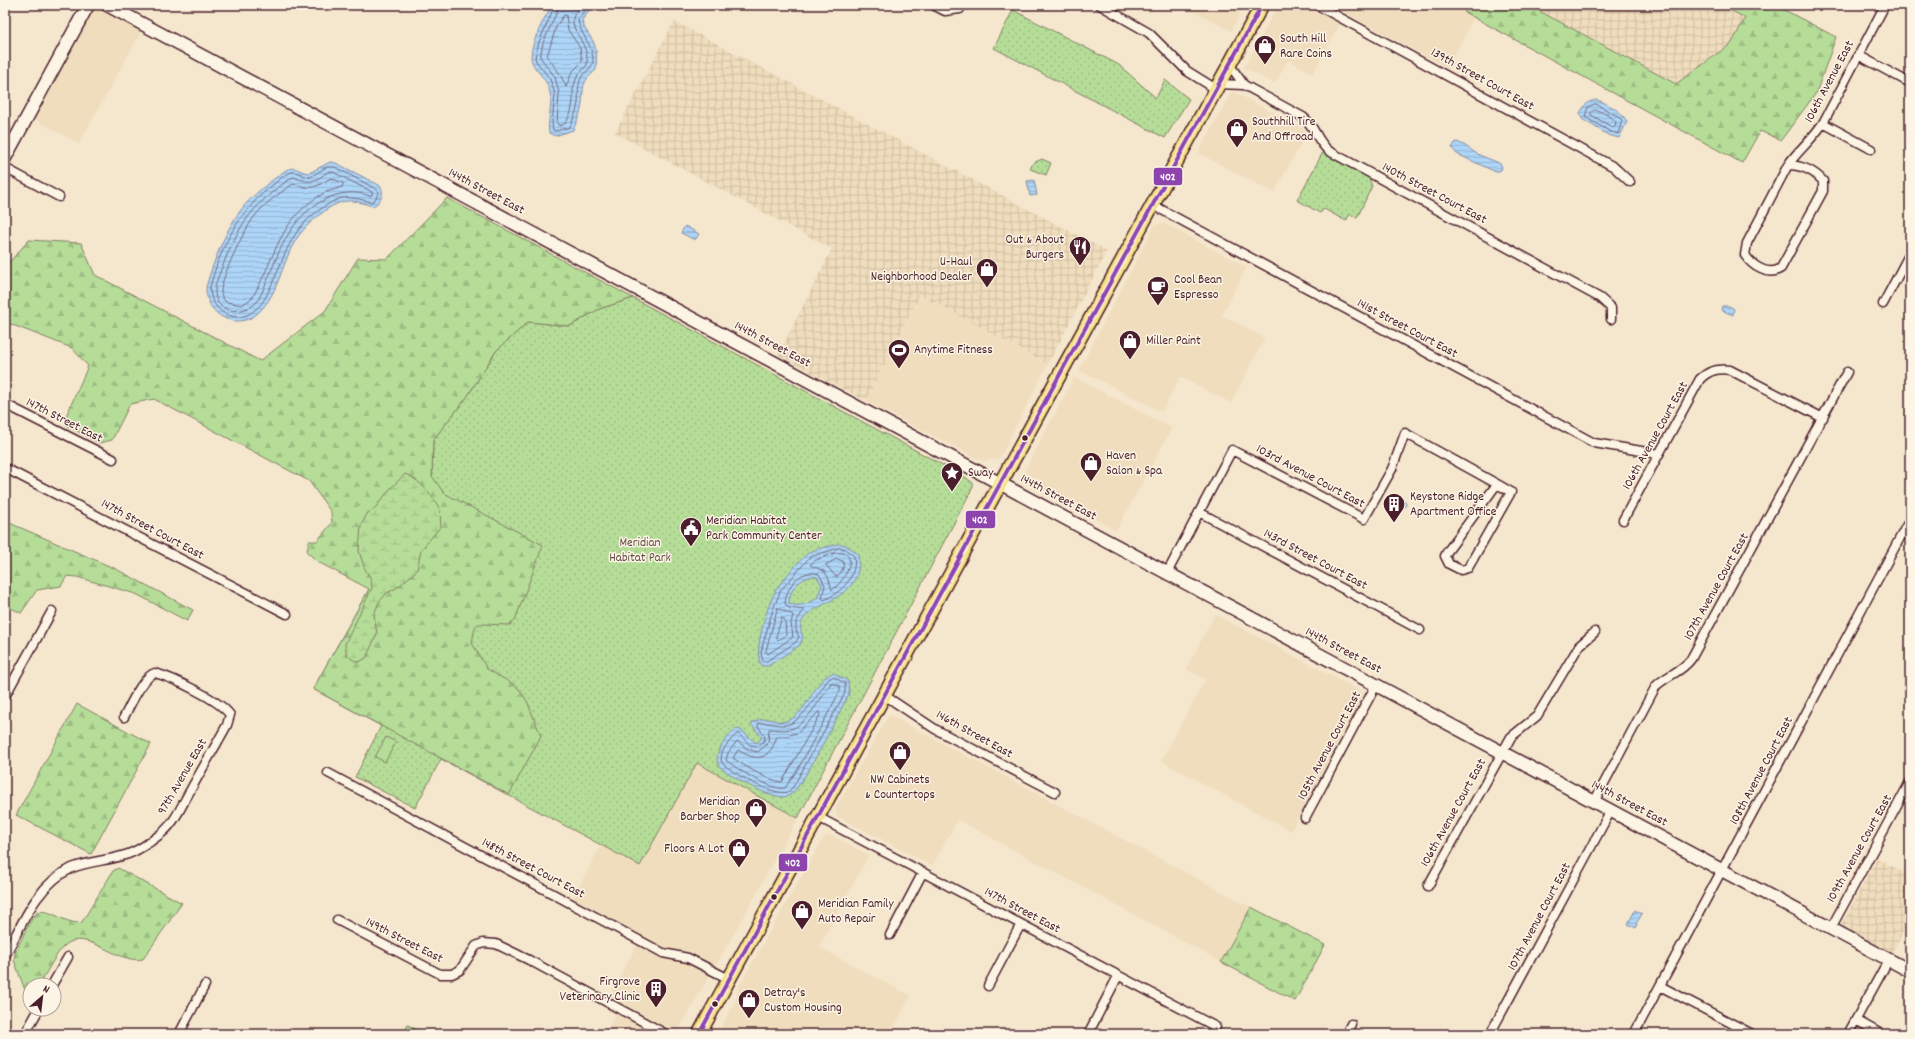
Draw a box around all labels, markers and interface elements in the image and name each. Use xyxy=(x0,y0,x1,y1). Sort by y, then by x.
place label: South Hill Rare Coins xyxy=(1280,30,1332,64)
shop icon: South Hill Rare Coins xyxy=(1252,33,1278,66)
street label: 106th Avenue East xyxy=(1800,37,1860,127)
street label: 139th Street Court East xyxy=(1427,44,1537,116)
place label: Southhill Tire And Offroad xyxy=(1252,113,1316,147)
shop icon: Southhill Tire And Offroad xyxy=(1224,116,1250,149)
street label: 140th Street Court East xyxy=(1378,158,1490,230)
street label: 144th Street East xyxy=(444,164,528,220)
line badge: 402 xyxy=(1153,167,1183,186)
text: 402 xyxy=(1160,170,1176,186)
place label: Out & About Burgers xyxy=(1006,231,1064,265)
restaurant icon: Out & About Burgers xyxy=(1067,234,1093,267)
place label: U-Haul Neighborhood Dealer xyxy=(871,253,972,287)
shop icon: U-Haul Neighborhood Dealer xyxy=(974,256,1000,289)
place label: Cool Bean Espresso xyxy=(1174,271,1222,305)
cafe icon: Cool Bean Espresso xyxy=(1145,274,1171,307)
street label: 141st Street Court East xyxy=(1353,294,1461,364)
street label: 144th Street East xyxy=(730,317,814,373)
shop icon: Miller Paint xyxy=(1117,328,1143,361)
place label: Miller Paint xyxy=(1146,332,1201,351)
sports icon: Anytime Fitness xyxy=(886,337,912,370)
place label: Anytime Fitness xyxy=(914,341,993,360)
street label: 106th Avenue Court East xyxy=(1618,378,1694,494)
street label: 147th Street East xyxy=(22,394,106,449)
unlabelled marker xyxy=(1020,433,1030,443)
street label: 103rd Avenue Court East xyxy=(1252,440,1368,514)
place label: Haven Salon & Spa xyxy=(1106,447,1163,481)
shop icon: Haven Salon & Spa xyxy=(1078,450,1104,483)
place icon: Sway xyxy=(939,460,965,493)
place label: Sway xyxy=(968,464,994,483)
street label: 144th Street East xyxy=(1016,470,1100,526)
place label: Keystone Ridge Apartment Office xyxy=(1410,488,1497,522)
building icon: Keystone Ridge Apartment Office xyxy=(1381,491,1407,524)
street label: 147th Street Court East xyxy=(97,495,207,565)
line badge: 402 xyxy=(965,510,996,529)
place label: Meridian Habitat Park Community Center xyxy=(706,512,822,546)
text: 402 xyxy=(972,513,988,529)
public building icon: Meridian Habitat Park Community Center xyxy=(678,515,704,548)
street label: 143rd Street Court East xyxy=(1260,525,1370,596)
street label: 107th Avenue Court East xyxy=(1680,530,1754,644)
park label: Meridian Habitat Park xyxy=(609,534,671,568)
street label: 144th Street East xyxy=(1301,623,1385,679)
street label: 105th Avenue Court East xyxy=(1293,688,1367,804)
street label: 146th Street East xyxy=(932,706,1016,764)
street label: 108th Avenue Court East xyxy=(1725,713,1799,828)
street label: 97th Avenue East xyxy=(153,735,213,819)
shop icon: NW Cabinets & Countertops xyxy=(887,739,913,772)
street label: 106th Avenue Court East xyxy=(1416,755,1492,871)
place label: NW Cabinets & Countertops xyxy=(865,771,935,805)
street label: 144th Street East xyxy=(1587,776,1671,832)
street label: 109th Avenue Court East xyxy=(1822,791,1898,906)
place label: Meridian Barber Shop xyxy=(680,793,740,827)
shop icon: Meridian Barber Shop xyxy=(743,796,769,829)
street label: 148th Street Court East xyxy=(478,834,588,904)
shop icon: Floors A Lot xyxy=(726,836,752,869)
place label: Floors A Lot xyxy=(664,840,724,859)
line badge: 402 xyxy=(778,853,808,872)
text: 402 xyxy=(785,856,801,872)
street label: 107th Avenue Court East xyxy=(1503,859,1577,974)
street label: 147th Street East xyxy=(981,883,1064,939)
unlabelled marker xyxy=(769,892,779,902)
place label: Meridian Family Auto Repair xyxy=(818,895,894,929)
shop icon: Meridian Family Auto Repair xyxy=(789,898,815,931)
street label: 149th Street East xyxy=(362,913,446,969)
place label: Firgrove Veterinary Clinic xyxy=(560,973,640,1007)
building icon: Firgrove Veterinary Clinic xyxy=(643,976,669,1009)
north arrow xyxy=(22,977,62,1017)
text: N xyxy=(40,982,52,999)
place label: Detray's Custom Housing xyxy=(764,984,842,1018)
shop icon: Detray's Custom Housing xyxy=(736,987,762,1020)
unlabelled marker xyxy=(710,999,720,1009)

